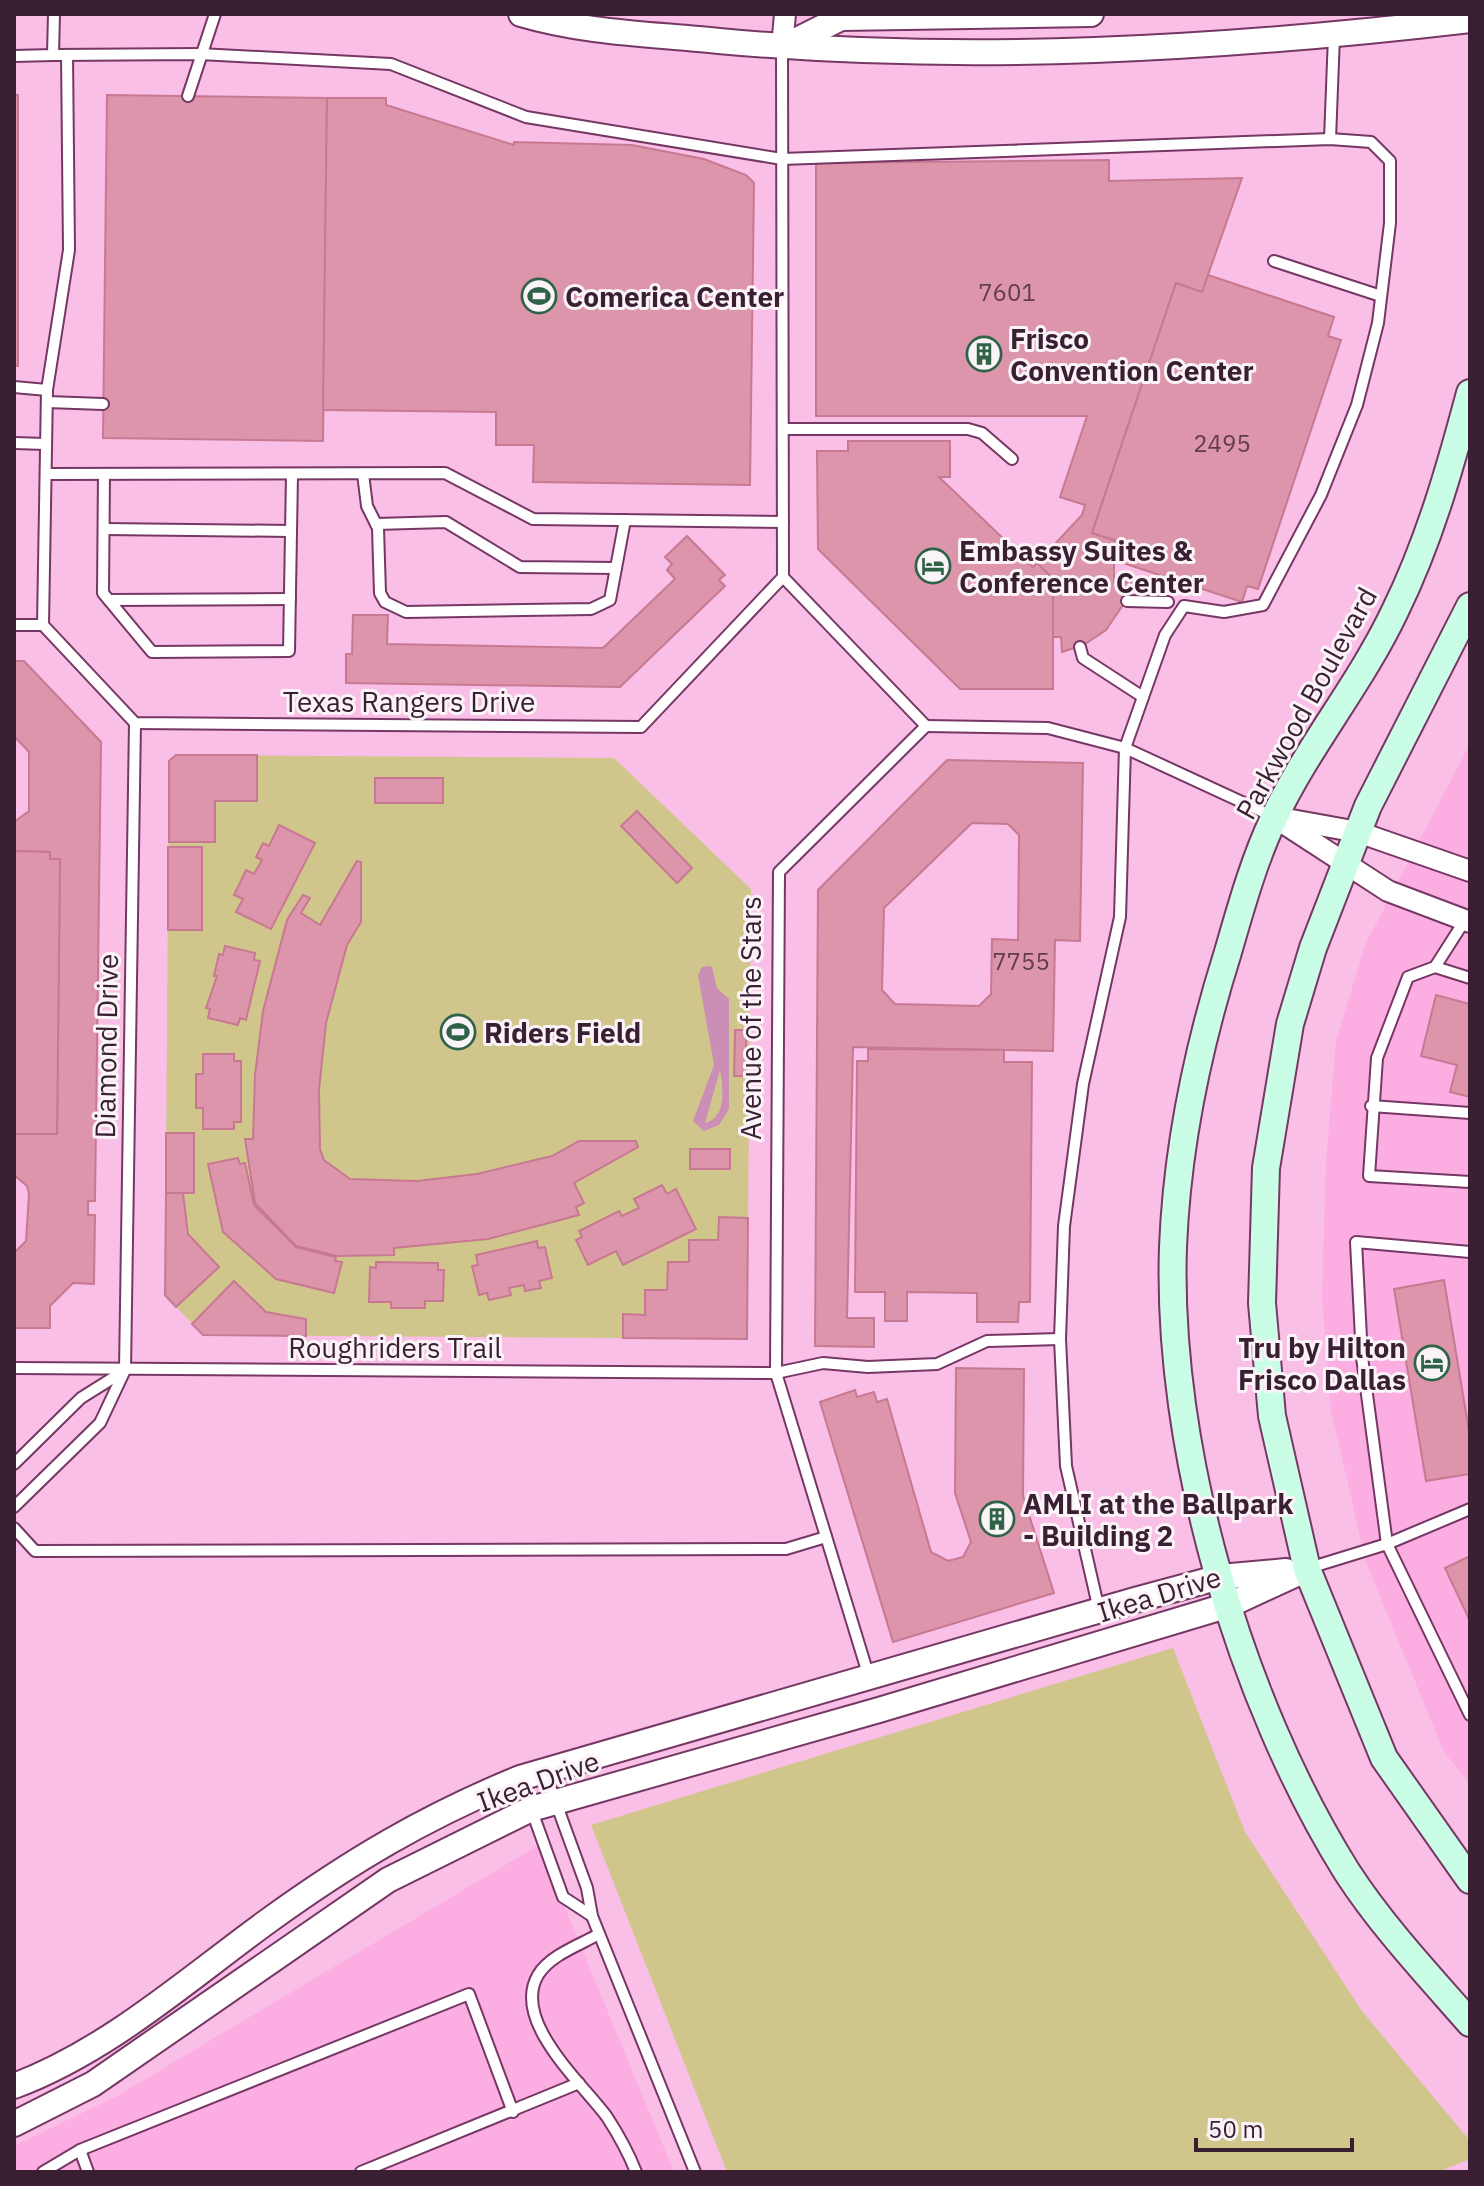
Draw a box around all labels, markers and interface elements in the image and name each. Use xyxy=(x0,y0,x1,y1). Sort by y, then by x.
house number: 7601 xyxy=(978,276,1036,308)
sports icon: Comerica Center xyxy=(520,277,558,315)
place label: Comerica Center xyxy=(565,278,784,315)
place label: Frisco Convention Center xyxy=(1010,320,1254,389)
building icon: Frisco Convention Center xyxy=(965,335,1003,373)
house number: 2495 xyxy=(1193,427,1251,459)
place label: Embassy Suites & Conference Center xyxy=(959,532,1204,601)
hotel icon: Embassy Suites & Conference Center xyxy=(914,547,952,585)
street label: Parkwood Boulevard xyxy=(1227,580,1385,826)
street label: Texas Rangers Drive xyxy=(283,683,535,720)
street label: Avenue of the Stars xyxy=(732,896,769,1140)
house number: 7755 xyxy=(992,945,1050,977)
street label: Diamond Drive xyxy=(86,953,126,1139)
sports icon: Riders Field xyxy=(439,1013,477,1051)
place label: Riders Field xyxy=(484,1014,641,1051)
street label: Roughriders Trail xyxy=(288,1329,502,1366)
place label: Tru by Hilton Frisco Dallas xyxy=(1238,1329,1406,1398)
hotel icon: Tru by Hilton Frisco Dallas xyxy=(1413,1344,1451,1382)
place label: AMLI at the Ballpark - Building 2 xyxy=(1023,1485,1294,1554)
building icon: AMLI at the Ballpark - Building 2 xyxy=(978,1500,1016,1538)
street label: Ikea Drive xyxy=(1093,1558,1225,1630)
street label: Ikea Drive xyxy=(472,1742,604,1820)
scale bar xyxy=(1196,2102,1352,2152)
text: 50 m xyxy=(1208,2113,1263,2145)

